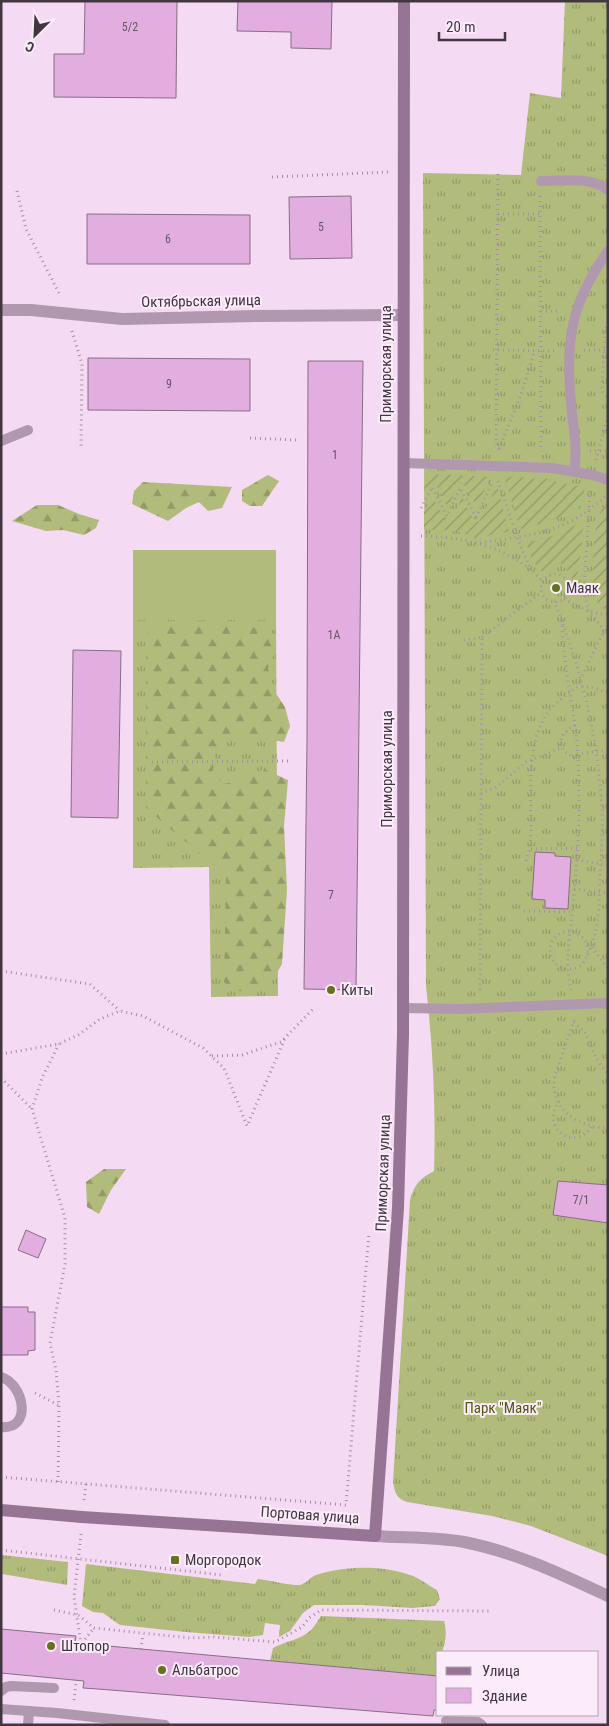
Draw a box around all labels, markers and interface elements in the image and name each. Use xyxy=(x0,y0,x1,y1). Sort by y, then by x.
north arrow xyxy=(10,10,60,60)
scale bar xyxy=(439,10,505,42)
text: 20 m xyxy=(446,18,476,36)
house number: 5/2 xyxy=(122,20,138,34)
text: С xyxy=(23,38,37,56)
house number: 5 xyxy=(318,220,324,234)
house number: 6 xyxy=(165,232,171,246)
street label: Октябрьская улица xyxy=(141,291,261,311)
street label: Приморская улица xyxy=(377,305,395,423)
house number: 9 xyxy=(166,377,172,391)
house number: 1 xyxy=(332,448,338,462)
place label: Маяк xyxy=(566,579,599,597)
marker: Маяк xyxy=(550,582,562,594)
house number: 1А xyxy=(328,628,341,642)
street label: Приморская улица xyxy=(378,710,396,828)
house number: 7 xyxy=(328,888,334,902)
place label: Киты xyxy=(341,981,373,999)
marker: Киты xyxy=(325,984,337,996)
street label: Приморская улица xyxy=(372,1114,394,1232)
house number: 7/1 xyxy=(573,1193,589,1207)
park label: Парк "Маяк" xyxy=(464,1399,542,1417)
street label: Портовая улица xyxy=(260,1503,360,1527)
place label: Моргородок xyxy=(185,1551,261,1569)
marker: Моргородок xyxy=(169,1554,181,1566)
place label: Штопор xyxy=(61,1637,109,1655)
marker: Штопор xyxy=(45,1640,57,1652)
legend xyxy=(436,1651,599,1716)
place label: Альбатрос xyxy=(172,1661,238,1679)
text: Улица xyxy=(482,1662,520,1680)
marker: Альбатрос xyxy=(156,1664,168,1676)
text: Здание xyxy=(482,1687,527,1705)

